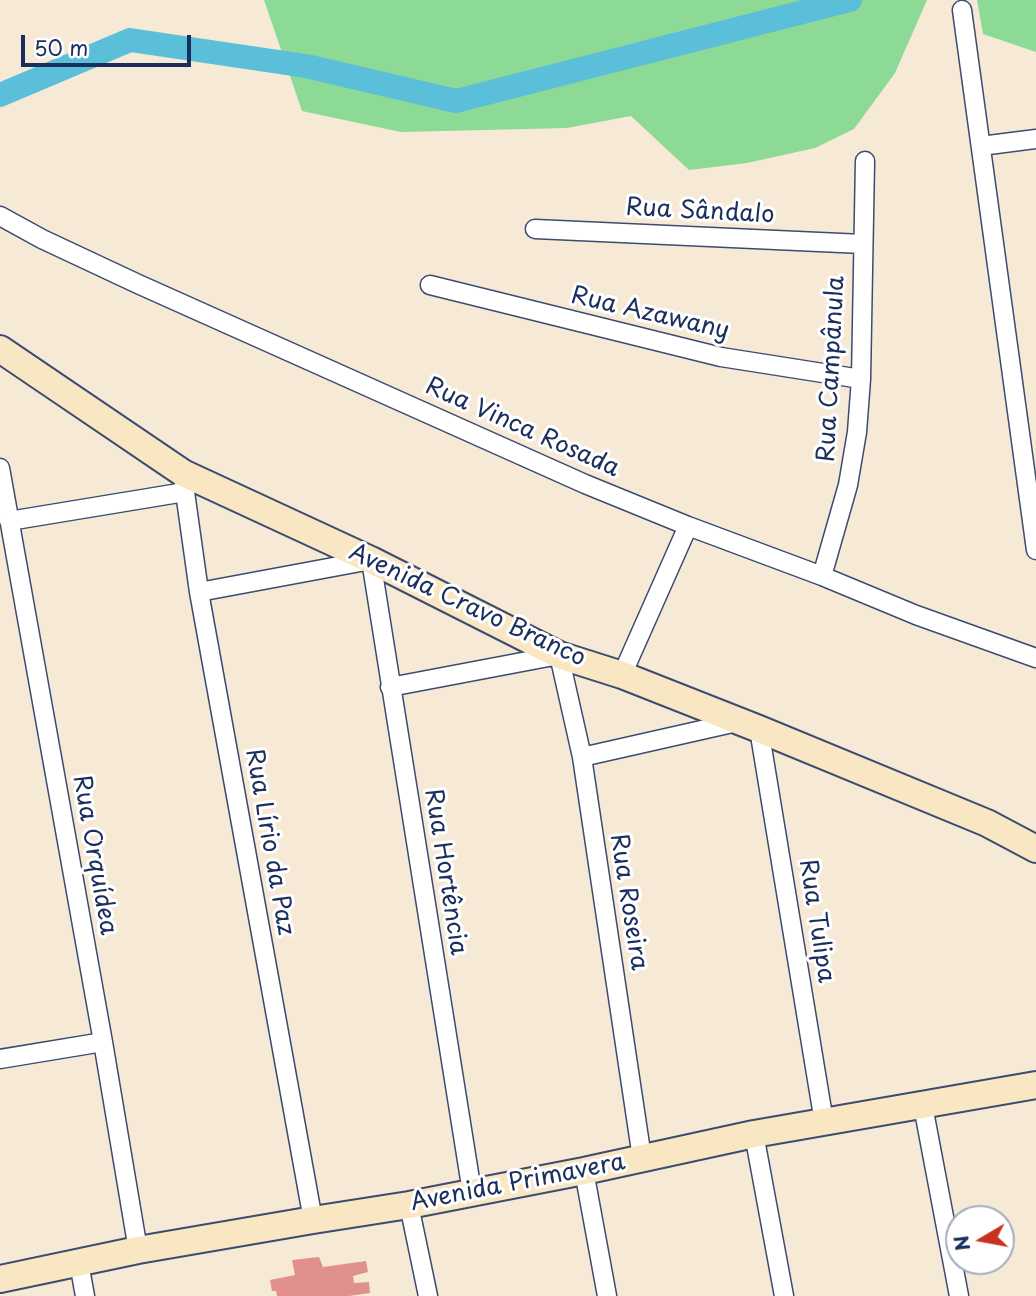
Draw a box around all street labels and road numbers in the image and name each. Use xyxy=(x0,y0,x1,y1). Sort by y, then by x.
street label: Rua Sândalo xyxy=(625,194,775,230)
street label: Rua Campânula xyxy=(813,275,851,463)
street label: Rua Azawany xyxy=(568,282,732,346)
street label: Rua Vinca Rosada xyxy=(421,372,623,484)
street label: Avenida Cravo Branco xyxy=(344,539,590,673)
street label: Rua Lírio da Paz xyxy=(238,747,300,937)
street label: Rua Orquídea xyxy=(66,773,122,937)
street label: Rua Hortência xyxy=(418,787,472,957)
street label: Rua Roseira xyxy=(603,832,653,972)
street label: Rua Tulipa xyxy=(792,857,840,985)
street label: Avenida Primavera xyxy=(408,1148,628,1218)

